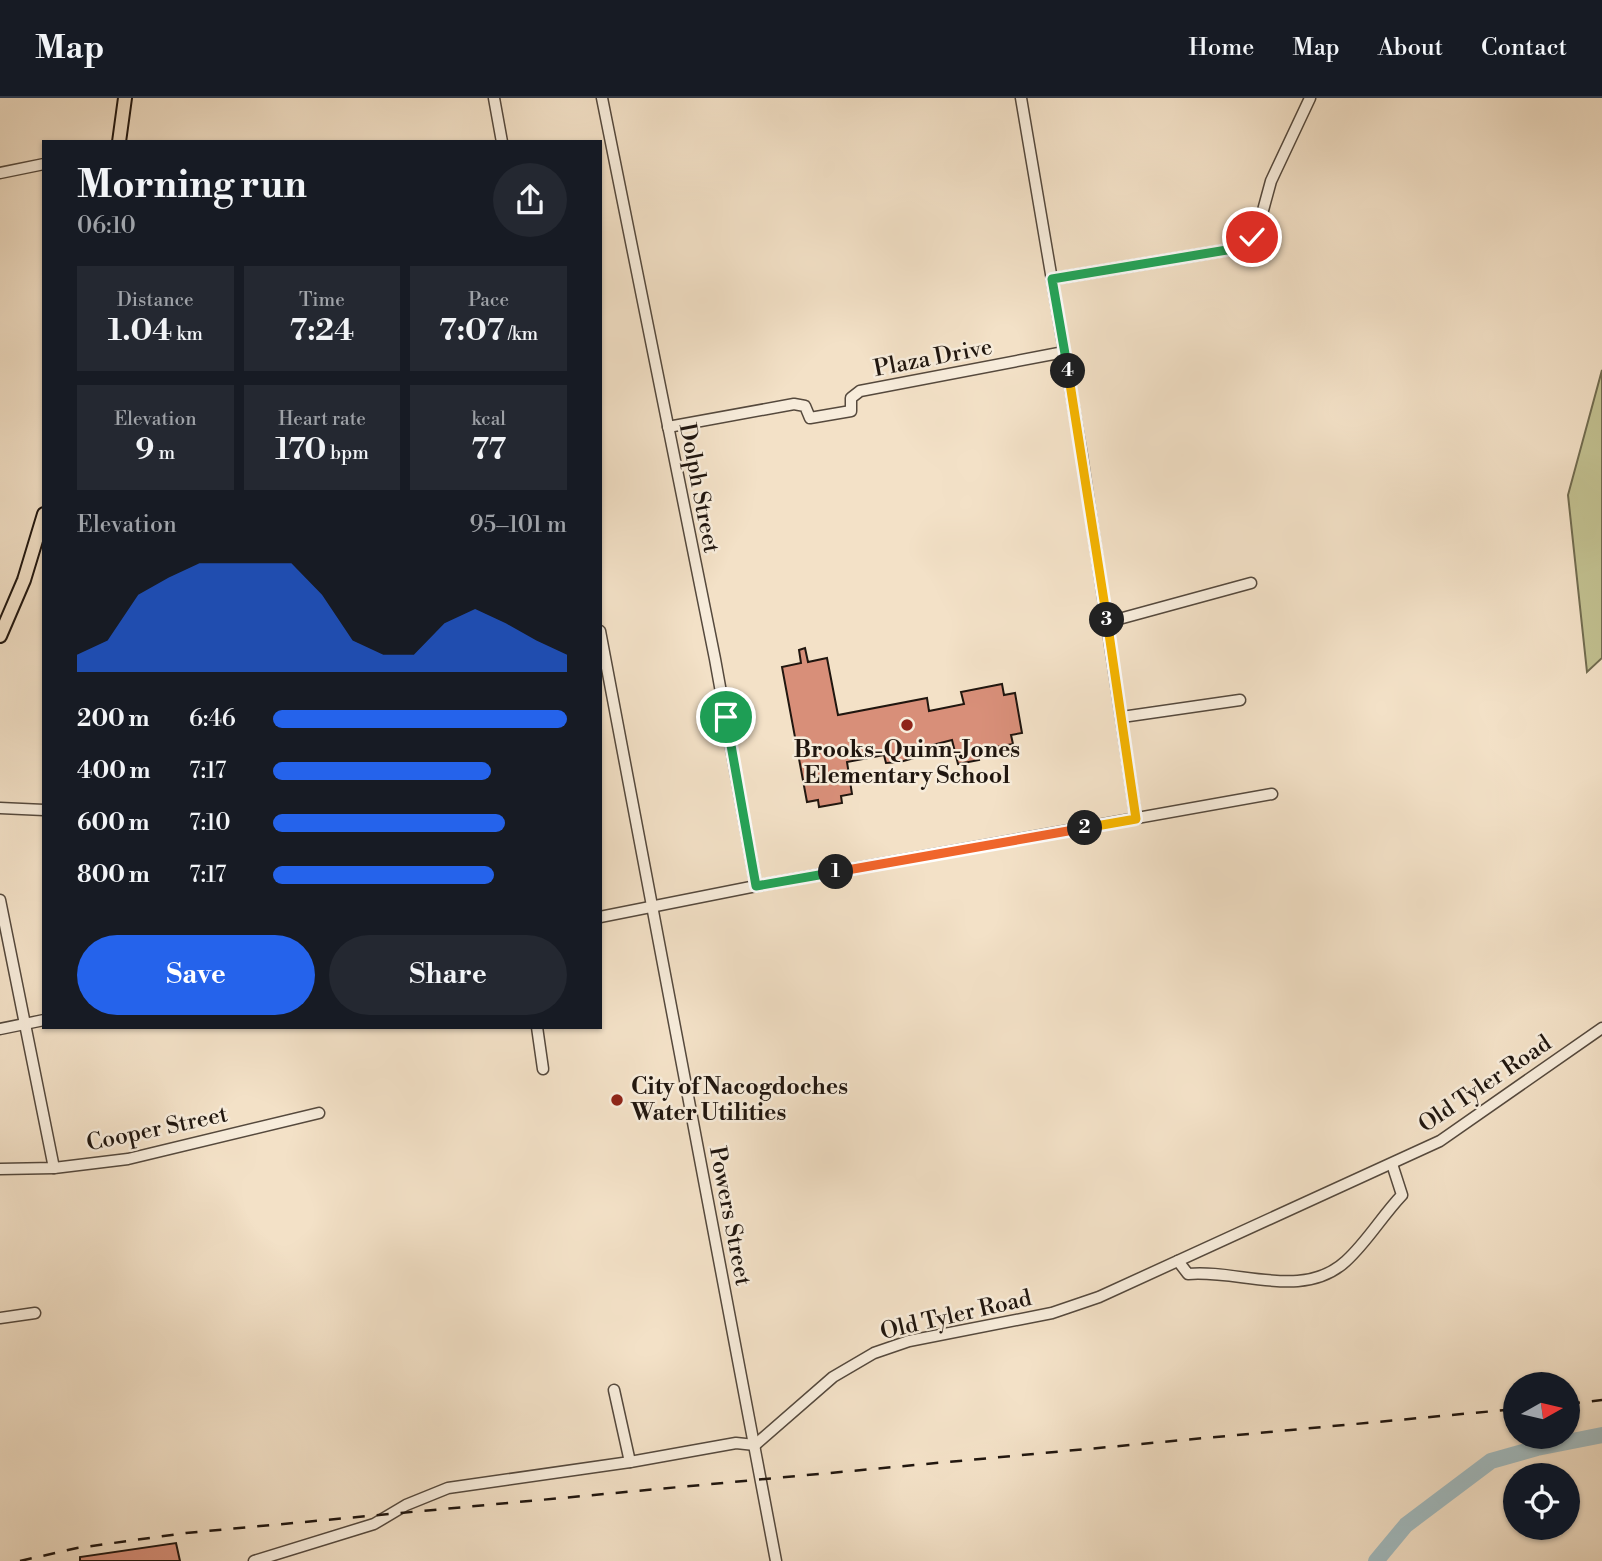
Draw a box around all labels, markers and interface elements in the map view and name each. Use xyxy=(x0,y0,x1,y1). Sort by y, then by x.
text: Map xyxy=(35,28,104,69)
text: Home xyxy=(1189,33,1254,63)
text: Map xyxy=(1292,33,1340,63)
text: About xyxy=(1378,33,1443,63)
text: Contact xyxy=(1481,33,1567,63)
text: Morning run xyxy=(77,162,307,209)
button: share xyxy=(493,163,567,237)
pin xyxy=(1222,207,1282,267)
text: 06:10 xyxy=(77,212,136,240)
icon: check xyxy=(1233,218,1271,256)
text: Distance xyxy=(117,288,194,312)
text: Time xyxy=(299,288,345,312)
text: Pace xyxy=(468,288,509,312)
text: 1.04 xyxy=(108,312,172,350)
text: 7:24 xyxy=(290,312,354,350)
text: 7:07 xyxy=(439,312,504,350)
text: km xyxy=(172,322,203,346)
text: /km xyxy=(504,322,538,346)
street label: Plaza Drive xyxy=(871,333,995,383)
pin: 4 xyxy=(1050,354,1086,388)
text: 4 xyxy=(1061,358,1074,382)
text: Elevation xyxy=(114,407,196,431)
text: Heart rate xyxy=(278,407,366,431)
text: kcal xyxy=(471,407,506,431)
street label: Dolph Street xyxy=(673,421,725,555)
text: 9 xyxy=(136,431,155,469)
text: 170 xyxy=(275,431,326,469)
text: 77 xyxy=(471,431,506,469)
text: m xyxy=(155,441,175,465)
text: bpm xyxy=(326,441,369,465)
text: Elevation xyxy=(77,511,177,539)
text: 95–101 m xyxy=(470,511,567,539)
pin: 3 xyxy=(1090,602,1124,638)
text: 3 xyxy=(1101,607,1112,631)
pin xyxy=(696,687,756,747)
icon: arrive xyxy=(707,698,745,736)
text: 200 m xyxy=(77,705,149,733)
text: 6:46 xyxy=(189,705,236,733)
marker: Brooks-Quinn-Jones Elementary School xyxy=(899,717,915,733)
place label: Brooks-Quinn-Jones Elementary School xyxy=(794,736,1020,790)
text: 400 m xyxy=(77,757,150,785)
text: 7:17 xyxy=(189,757,226,785)
text: 600 m xyxy=(77,809,150,837)
text: 7:10 xyxy=(189,809,231,837)
pin: 2 xyxy=(1068,810,1102,846)
text: 2 xyxy=(1079,815,1090,839)
pin: 1 xyxy=(818,854,854,890)
text: 1 xyxy=(831,859,840,883)
text: 800 m xyxy=(77,861,150,889)
text: 7:17 xyxy=(189,861,226,889)
button: Save xyxy=(77,935,315,1015)
button: Share xyxy=(329,935,567,1015)
street label: Old Tyler Road xyxy=(1413,1029,1557,1139)
place label: City of Nacogdoches Water Utilities xyxy=(630,1073,848,1127)
marker: City of Nacogdoches Water Utilities xyxy=(609,1092,625,1108)
street label: Cooper Street xyxy=(84,1100,230,1158)
street label: Powers Street xyxy=(703,1144,757,1288)
street label: Old Tyler Road xyxy=(878,1284,1034,1346)
north arrow xyxy=(1503,1372,1580,1449)
map controls xyxy=(1503,1372,1580,1540)
button: locate xyxy=(1503,1463,1580,1540)

